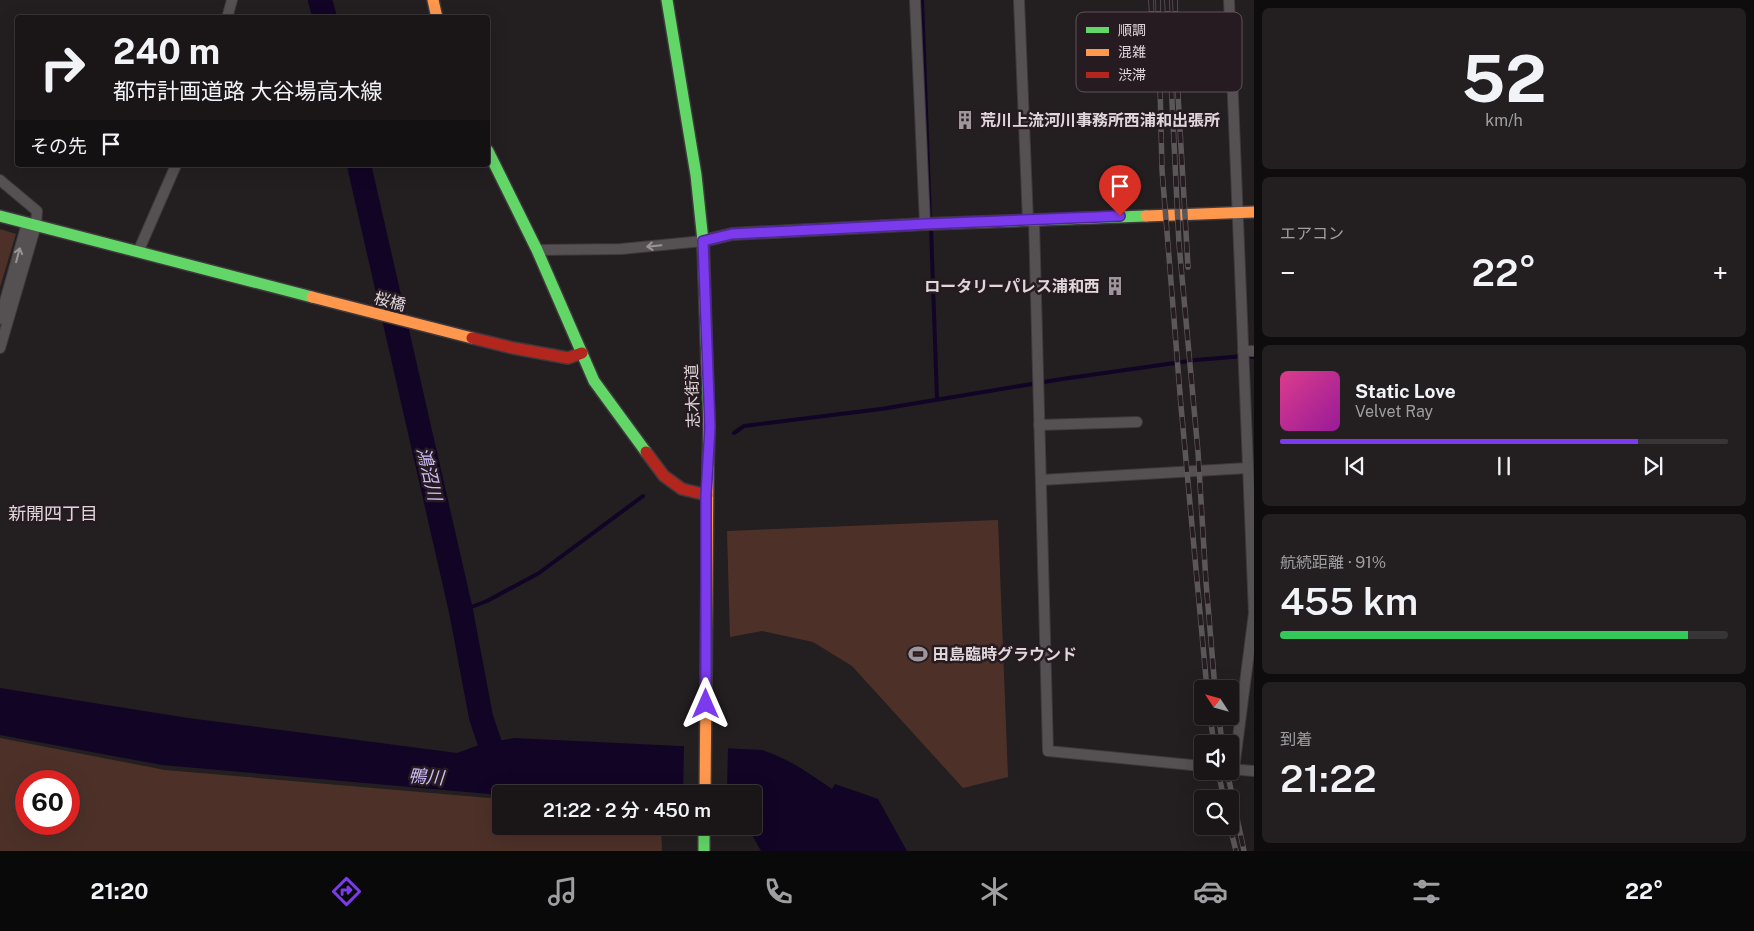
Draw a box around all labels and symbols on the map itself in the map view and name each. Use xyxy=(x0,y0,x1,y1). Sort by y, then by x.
legend xyxy=(1076,12,1242,92)
text: 順調 xyxy=(1118,22,1146,38)
text: 混雑 xyxy=(1118,44,1146,60)
text: 渋滞 xyxy=(1118,67,1146,83)
building icon: 荒川上流河川事務所西浦和出張所 xyxy=(954,109,976,131)
place label: 荒川上流河川事務所西浦和出張所 xyxy=(980,111,1220,130)
pin xyxy=(1099,165,1141,216)
one-way arrow xyxy=(647,241,663,250)
one-way arrow xyxy=(13,248,23,264)
building icon: ロータリーパレス浦和西 xyxy=(1104,275,1126,297)
place label: ロータリーパレス浦和西 xyxy=(924,277,1100,296)
street label: 桜橋 xyxy=(372,288,408,315)
street label: 志木街道 xyxy=(682,364,703,428)
water label: 鴻沼川 xyxy=(413,445,446,505)
district label: 新開四丁目 xyxy=(8,503,98,524)
sports icon: 田島臨時グラウンド xyxy=(907,643,929,665)
place label: 田島臨時グラウンド xyxy=(933,645,1077,664)
position arrow xyxy=(679,677,731,729)
north arrow xyxy=(1194,680,1239,725)
water label: 鴨川 xyxy=(407,765,447,788)
speed limit sign: 60 xyxy=(15,770,80,835)

